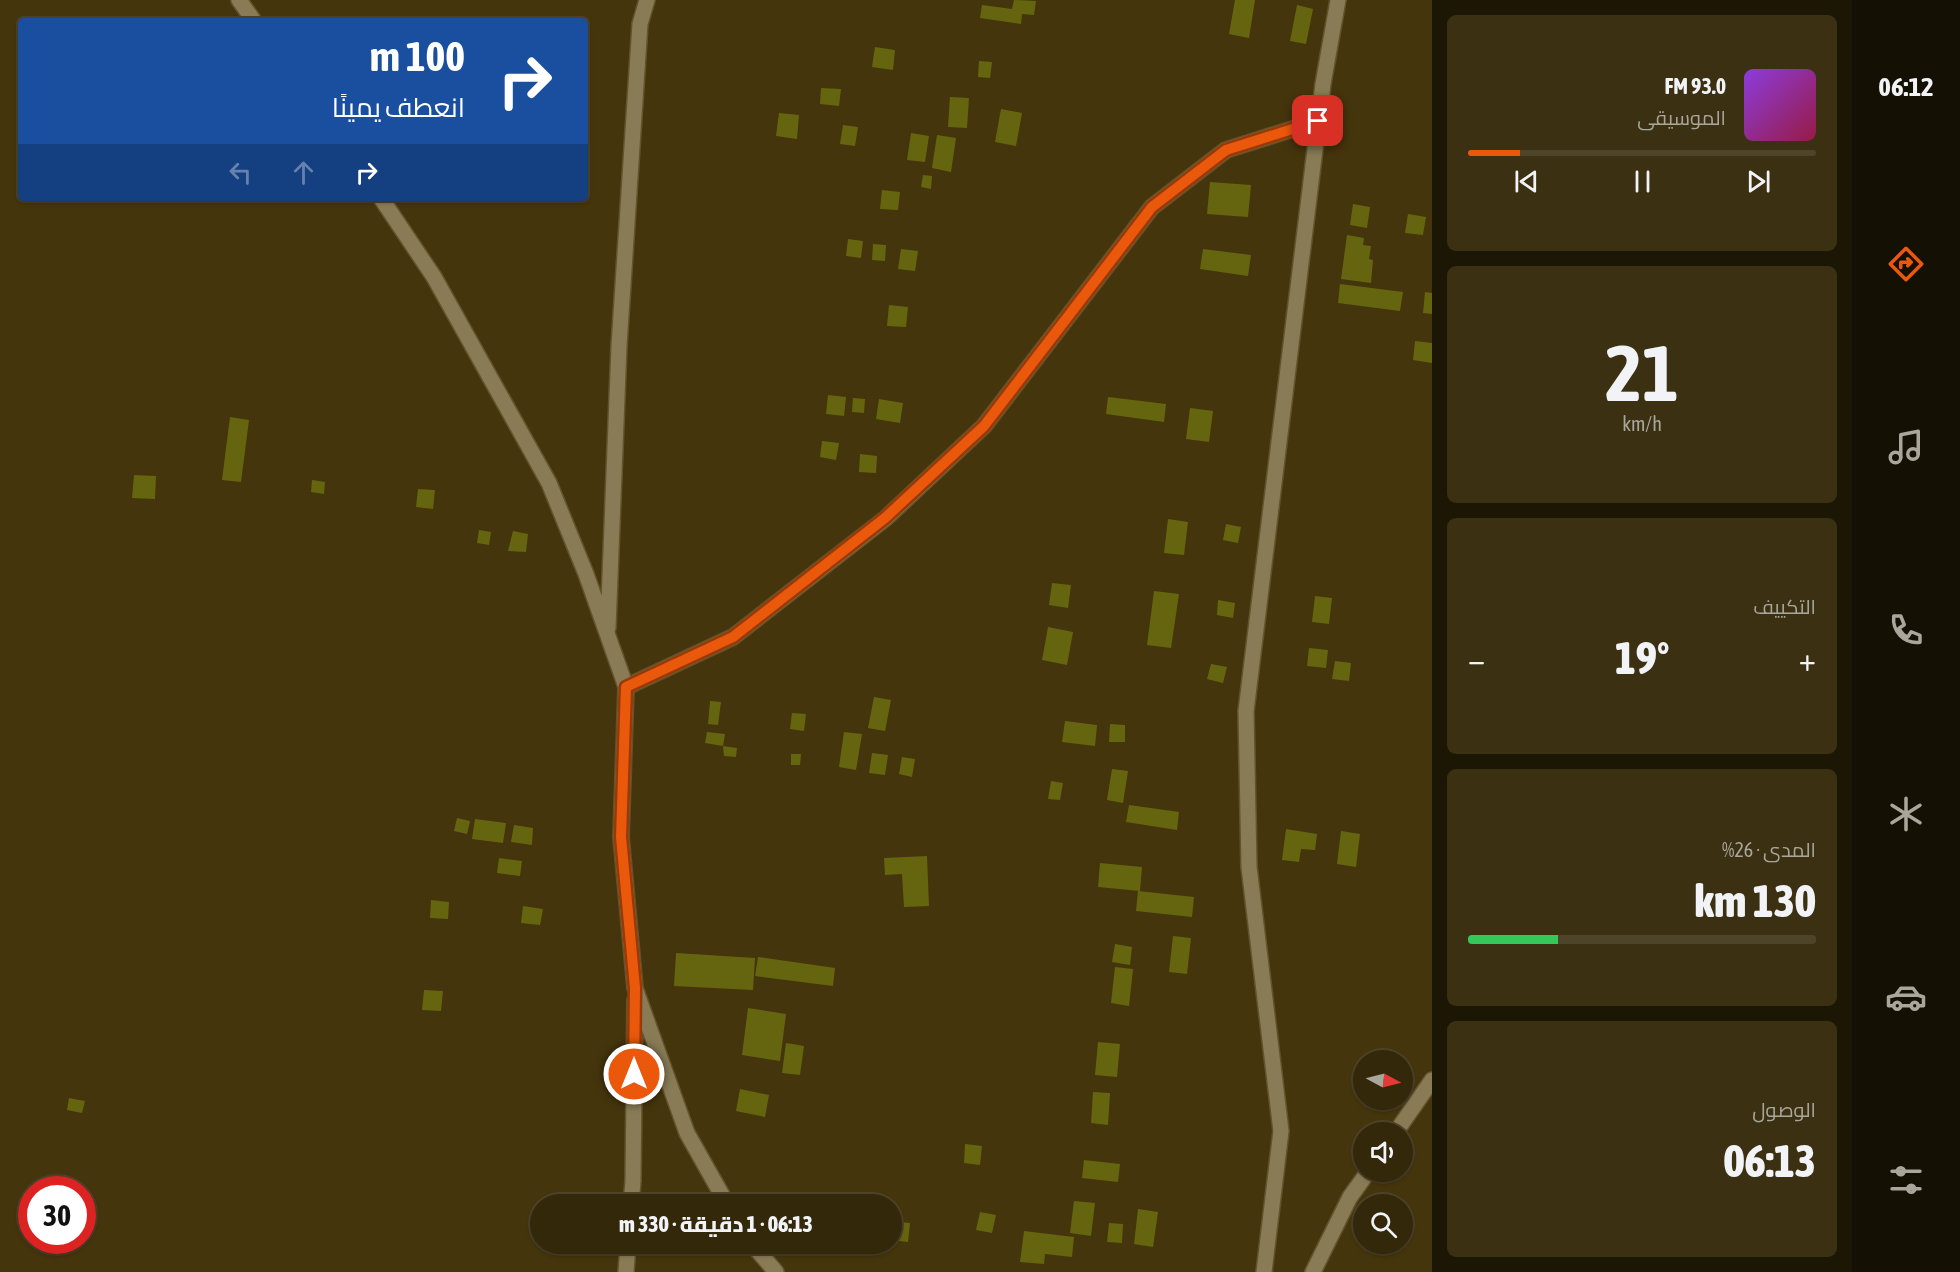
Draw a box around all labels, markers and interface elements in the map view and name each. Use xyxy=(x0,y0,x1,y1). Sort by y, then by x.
text: 100 m xyxy=(370,32,465,80)
icon: right xyxy=(486,42,564,120)
text: 06:12 xyxy=(1878,71,1934,102)
text: 93.0 FM xyxy=(1664,73,1726,99)
text: انعطف يمينًا xyxy=(332,92,465,123)
pin xyxy=(1292,95,1343,146)
icon: arrive xyxy=(1301,104,1334,137)
text: الموسيقى xyxy=(1637,106,1726,129)
icon: left xyxy=(224,156,257,189)
icon: ahead xyxy=(287,156,320,189)
icon: right xyxy=(350,156,383,189)
icon: previous xyxy=(1510,165,1543,198)
icon: pause xyxy=(1626,165,1659,198)
icon: next xyxy=(1742,165,1775,198)
icon: directions xyxy=(1885,243,1927,285)
text: 21 xyxy=(1605,328,1679,418)
text: km/h xyxy=(1622,412,1662,435)
icon: music xyxy=(1885,426,1927,468)
text: التكييف xyxy=(1753,595,1816,618)
icon: phone xyxy=(1885,609,1927,651)
text: 19° xyxy=(1615,632,1669,684)
text: − xyxy=(1468,640,1485,678)
text: + xyxy=(1799,640,1816,678)
icon: climate xyxy=(1885,793,1927,835)
text: المدى · 26% xyxy=(1722,838,1816,861)
text: 130 km xyxy=(1694,875,1816,927)
icon: car xyxy=(1885,976,1927,1018)
position arrow xyxy=(602,1042,666,1106)
north arrow xyxy=(1353,1050,1413,1110)
map controls xyxy=(1353,1050,1413,1254)
text: الوصول xyxy=(1752,1098,1816,1121)
button: sound xyxy=(1353,1122,1413,1182)
text: 06:13 xyxy=(1723,1135,1816,1187)
icon: filters xyxy=(1885,1159,1927,1201)
speed limit sign: 30 xyxy=(18,1176,96,1254)
button: search xyxy=(1353,1194,1413,1254)
text: 06:13 · 1 دقيقة · 330 m xyxy=(619,1211,813,1237)

